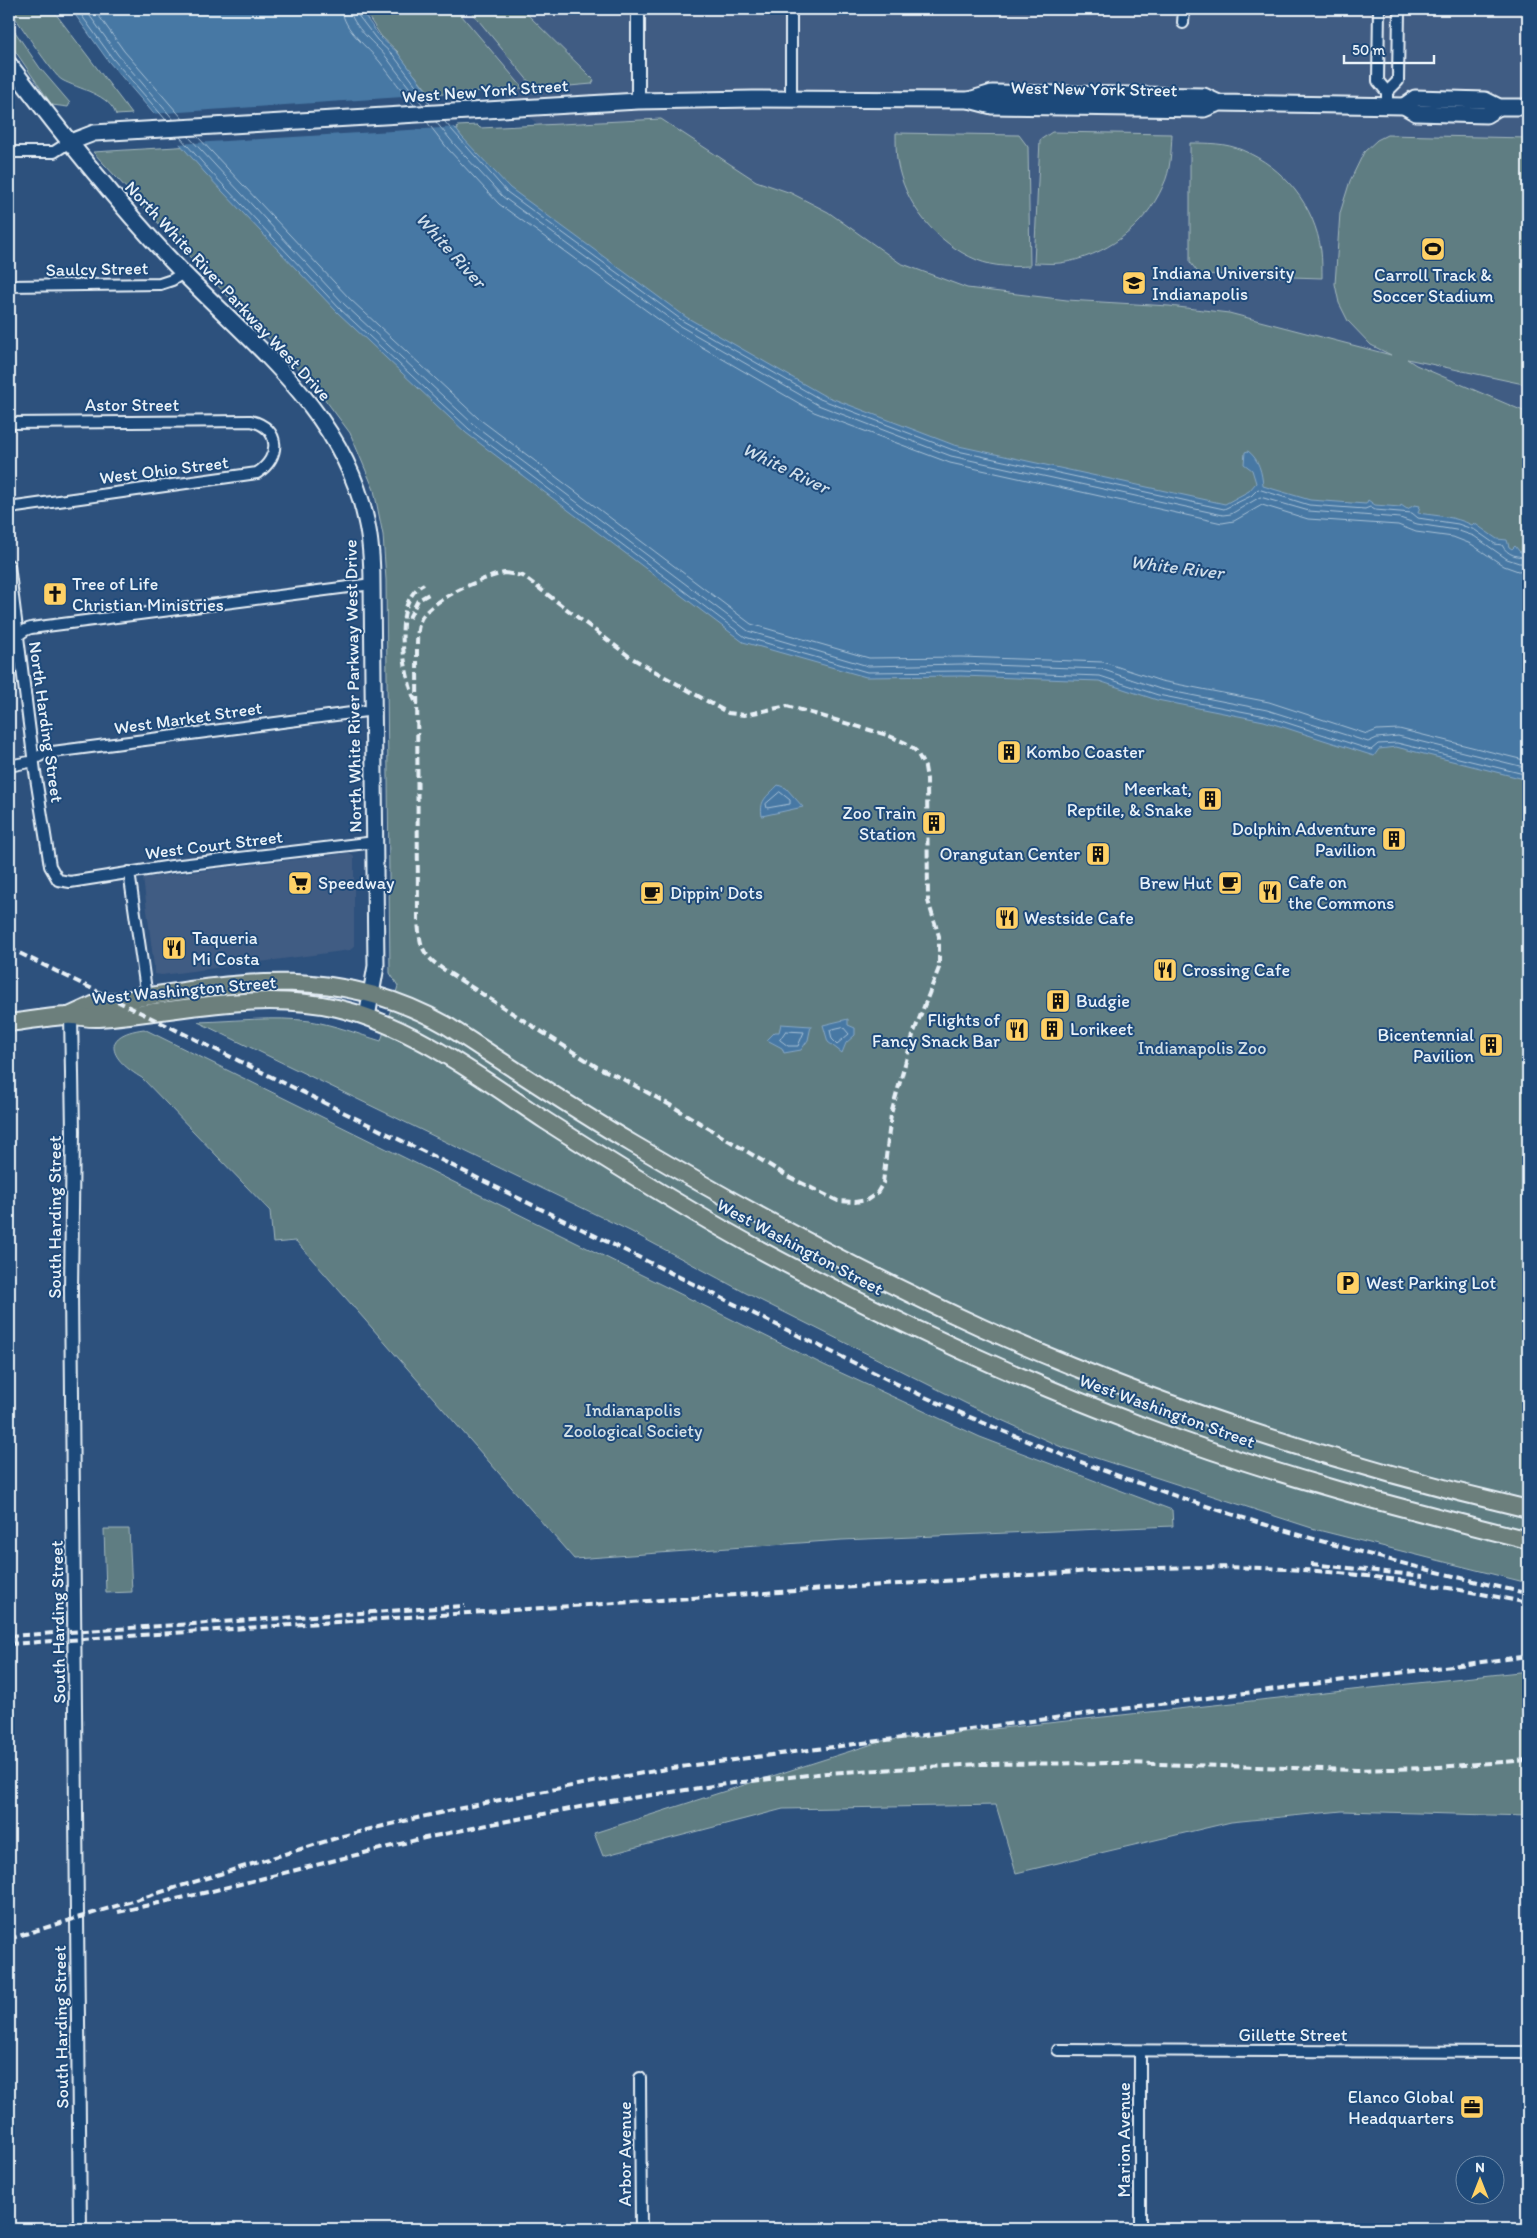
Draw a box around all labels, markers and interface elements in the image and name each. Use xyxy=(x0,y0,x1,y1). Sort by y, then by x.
scale bar xyxy=(1344,32,1434,64)
text: 50 m xyxy=(1352,41,1385,59)
street label: West New York Street xyxy=(401,74,569,108)
street label: West New York Street xyxy=(1010,77,1178,101)
street label: North White River Parkway West Drive xyxy=(120,176,336,406)
water label: White River xyxy=(411,207,493,294)
sports icon: Carroll Track & Soccer Stadium xyxy=(1420,236,1446,262)
street label: Saulcy Street xyxy=(45,257,149,281)
place label: Indiana University Indianapolis xyxy=(1152,262,1295,305)
place label: Carroll Track & Soccer Stadium xyxy=(1372,264,1494,307)
school or university icon: Indiana University Indianapolis xyxy=(1121,270,1147,296)
street label: Astor Street xyxy=(85,394,179,416)
water label: White River xyxy=(739,437,835,500)
street label: West Ohio Street xyxy=(98,451,230,489)
street label: North White River Parkway West Drive xyxy=(339,539,367,833)
water label: White River xyxy=(1129,550,1227,584)
place label: Tree of Life Christian Ministries xyxy=(72,573,224,616)
church icon: Tree of Life Christian Ministries xyxy=(42,581,68,607)
street label: North Harding Street xyxy=(24,640,68,804)
street label: West Market Street xyxy=(113,697,264,739)
building icon: Kombo Coaster xyxy=(996,739,1022,765)
place label: Kombo Coaster xyxy=(1026,741,1145,763)
place label: Meerkat, Reptile, & Snake xyxy=(1067,778,1192,821)
building icon: Meerkat, Reptile, & Snake xyxy=(1197,786,1223,812)
place label: Zoo Train Station xyxy=(843,802,916,845)
building icon: Zoo Train Station xyxy=(921,810,947,836)
place label: Dolphin Adventure Pavilion xyxy=(1232,818,1376,861)
street label: West Court Street xyxy=(144,826,284,864)
building icon: Dolphin Adventure Pavilion xyxy=(1381,826,1407,852)
building icon: Orangutan Center xyxy=(1085,841,1111,867)
place label: Orangutan Center xyxy=(940,843,1080,865)
supermarket icon: Speedway xyxy=(287,870,313,896)
cafe icon: Brew Hut xyxy=(1217,870,1243,896)
place label: Cafe on the Commons xyxy=(1288,871,1394,914)
place label: Speedway xyxy=(318,872,395,894)
place label: Brew Hut xyxy=(1139,872,1212,894)
restaurant icon: Cafe on the Commons xyxy=(1257,879,1283,905)
cafe icon: Dippin' Dots xyxy=(639,880,665,906)
place label: Dippin' Dots xyxy=(670,882,763,904)
restaurant icon: Westside Cafe xyxy=(994,905,1020,931)
place label: Westside Cafe xyxy=(1024,907,1134,929)
place label: Taqueria Mi Costa xyxy=(192,927,260,970)
restaurant icon: Taqueria Mi Costa xyxy=(161,935,187,961)
restaurant icon: Crossing Cafe xyxy=(1152,957,1178,983)
place label: Crossing Cafe xyxy=(1182,959,1290,981)
street label: West Washington Street xyxy=(91,971,277,1009)
building icon: Budgie xyxy=(1045,988,1071,1014)
place label: Budgie xyxy=(1076,990,1130,1012)
place label: Flights of Fancy Snack Bar xyxy=(872,1009,1001,1052)
building icon: Lorikeet xyxy=(1039,1016,1065,1042)
restaurant icon: Flights of Fancy Snack Bar xyxy=(1004,1017,1030,1043)
place label: Lorikeet xyxy=(1070,1018,1134,1040)
place label: Bicentennial Pavilion xyxy=(1377,1024,1474,1067)
building icon: Bicentennial Pavilion xyxy=(1478,1032,1504,1058)
park label: Indianapolis Zoo xyxy=(1138,1037,1266,1059)
street label: South Harding Street xyxy=(44,1135,66,1299)
street label: West Washington Street xyxy=(713,1194,887,1300)
parking icon: West Parking Lot xyxy=(1335,1270,1361,1296)
place label: West Parking Lot xyxy=(1366,1272,1496,1294)
street label: West Washington Street xyxy=(1076,1369,1258,1453)
park label: Indianapolis Zoological Society xyxy=(564,1399,703,1442)
street label: South Harding Street xyxy=(46,1540,70,1704)
street label: South Harding Street xyxy=(49,1945,73,2109)
street label: Gillette Street xyxy=(1238,2024,1348,2046)
street label: Marion Avenue xyxy=(1113,2082,1135,2198)
place label: Elanco Global Headquarters xyxy=(1348,2086,1454,2129)
office icon: Elanco Global Headquarters xyxy=(1459,2094,1485,2120)
street label: Arbor Avenue xyxy=(614,2101,636,2207)
north arrow xyxy=(1454,2156,1504,2206)
text: N xyxy=(1475,2159,1485,2176)

